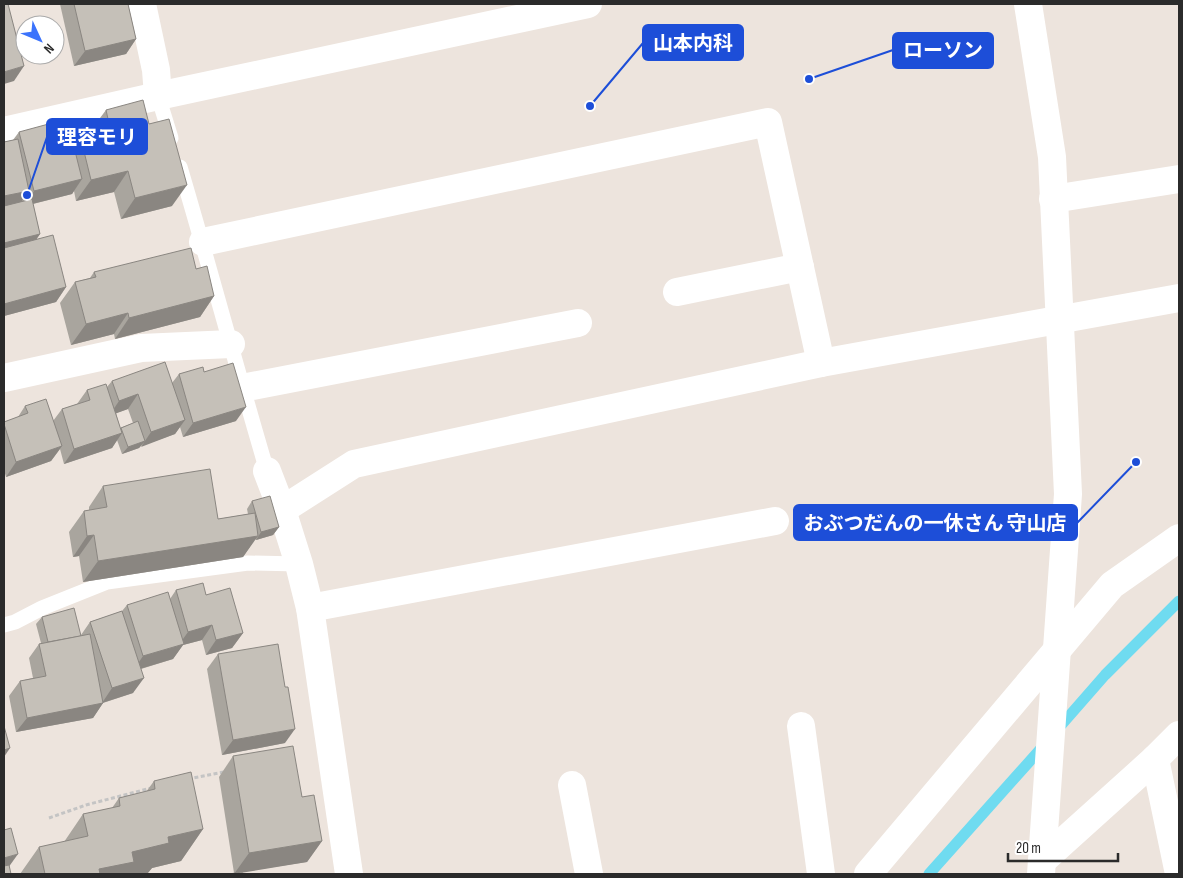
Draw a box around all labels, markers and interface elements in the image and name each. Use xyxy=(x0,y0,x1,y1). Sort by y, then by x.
north arrow xyxy=(15,15,65,65)
callout: 山本内科 xyxy=(643,25,743,60)
text: 山本内科 xyxy=(653,32,733,56)
callout: ローソン xyxy=(893,33,993,68)
text: ローソン xyxy=(903,39,983,63)
text: N xyxy=(40,40,58,57)
callout: 理容モリ xyxy=(47,119,147,154)
text: 理容モリ xyxy=(57,126,137,150)
callout: おぶつだんの一休さん 守山店 xyxy=(794,505,1077,540)
text: おぶつだんの一休さん 守山店 xyxy=(803,512,1067,536)
scale bar xyxy=(1008,830,1118,862)
text: 20 m xyxy=(1016,839,1041,858)

